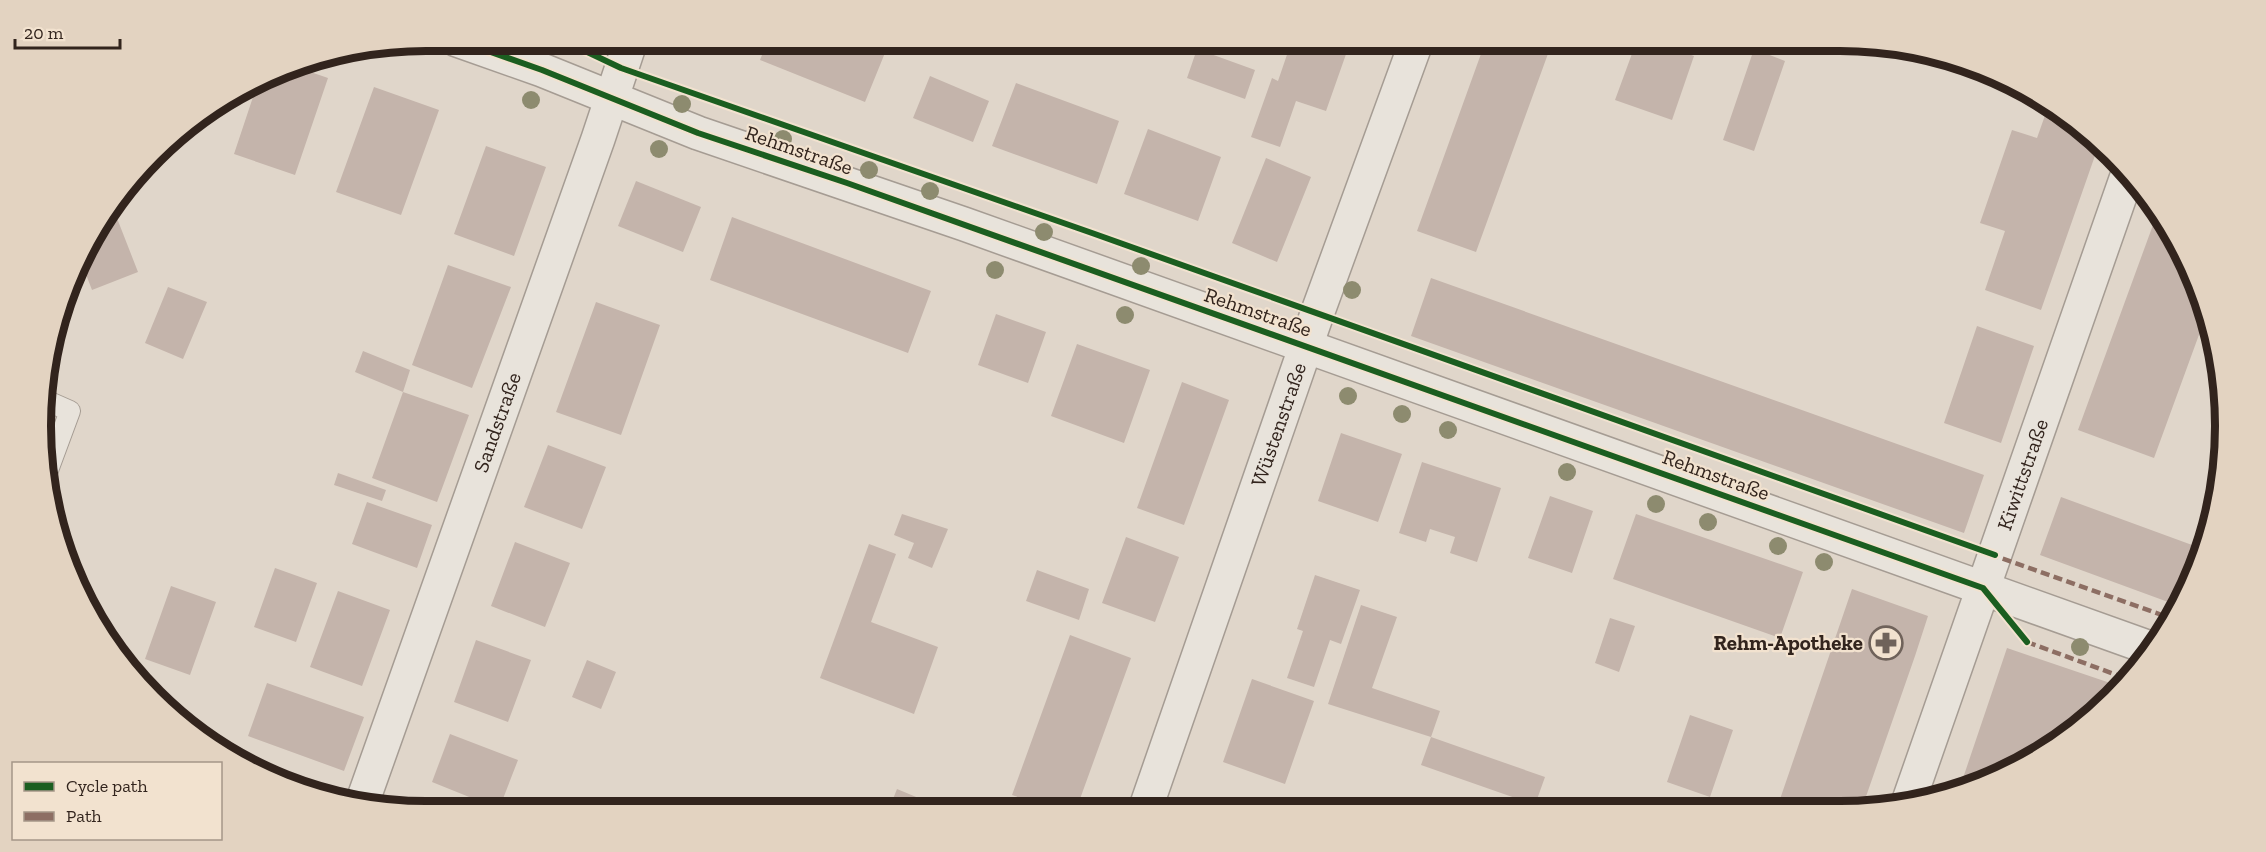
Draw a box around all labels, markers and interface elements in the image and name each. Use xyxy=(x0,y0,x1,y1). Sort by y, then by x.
scale bar xyxy=(15,12,120,50)
text: 20 m xyxy=(24,22,64,44)
street label: Rehmstraße xyxy=(742,119,856,180)
street label: Rehmstraße xyxy=(1201,281,1315,342)
street label: Wüstenstraße xyxy=(1245,359,1311,490)
street label: Sandstraße xyxy=(468,369,526,476)
street label: Kiwittstraße xyxy=(1991,415,2053,533)
street label: Rehmstraße xyxy=(1659,444,1773,505)
pharmacy icon: Rehm-Apotheke xyxy=(1868,625,1904,661)
place label: Rehm-Apotheke xyxy=(1714,630,1863,655)
legend xyxy=(12,762,222,840)
text: Cycle path xyxy=(66,775,148,797)
text: Path xyxy=(66,805,102,827)

